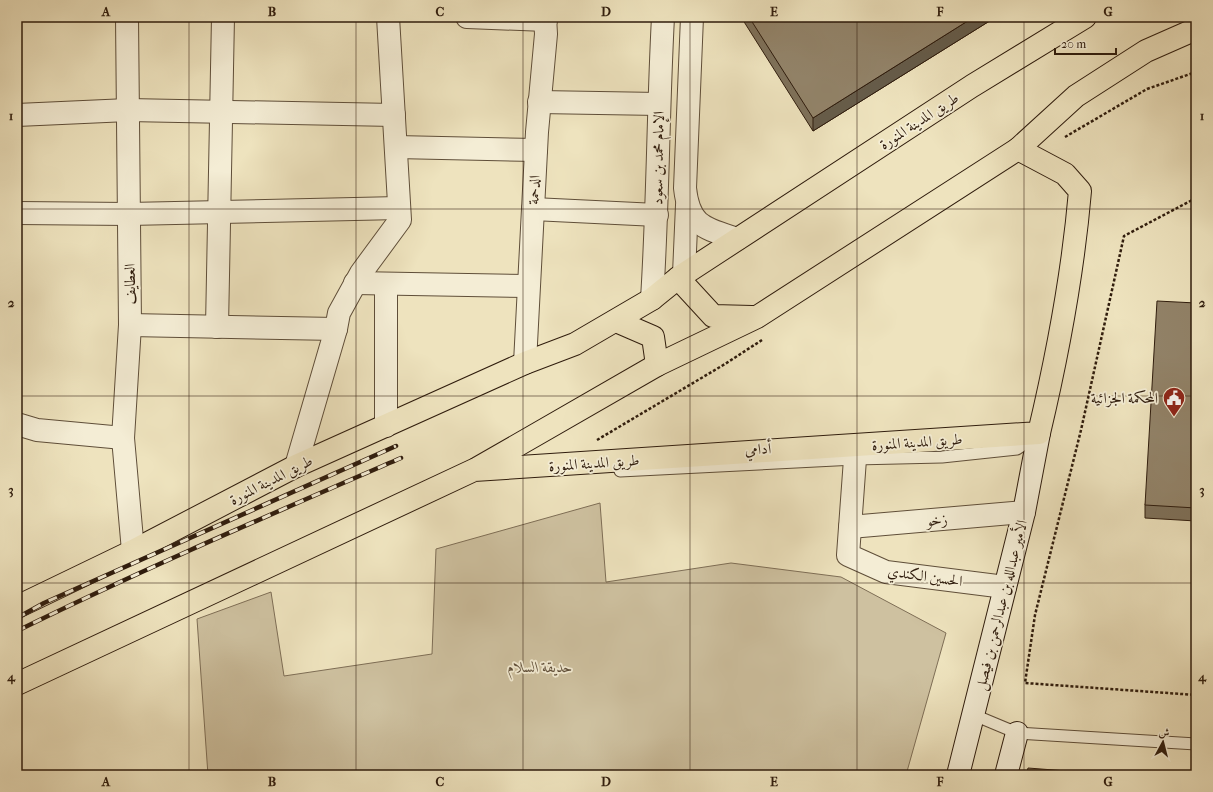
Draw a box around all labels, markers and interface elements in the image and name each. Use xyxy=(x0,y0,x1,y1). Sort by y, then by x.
text: A xyxy=(101,4,111,19)
text: B xyxy=(268,4,277,19)
text: C xyxy=(436,4,445,19)
text: D xyxy=(601,4,611,19)
text: E xyxy=(770,4,778,19)
text: F xyxy=(936,4,944,19)
text: G xyxy=(1103,4,1113,19)
scale bar xyxy=(1055,30,1116,56)
text: 20 m xyxy=(1061,37,1086,51)
street label: طريق المدينة المنورة xyxy=(876,89,963,154)
text: 1 xyxy=(9,108,14,123)
text: 1 xyxy=(1200,108,1205,123)
street label: الإمام محمد بن سعود xyxy=(648,111,672,205)
street label: الدحمة xyxy=(524,175,544,205)
street label: العطايف xyxy=(121,263,139,305)
text: 2 xyxy=(8,295,15,310)
text: 2 xyxy=(1199,295,1206,310)
public building icon: المحكمة الجزائية xyxy=(1161,385,1187,418)
place label: المحكمة الجزائية xyxy=(1091,389,1158,408)
street label: طريق المدينة المنورة xyxy=(871,430,963,455)
street label: أدامي xyxy=(744,437,772,462)
street label: طريق المدينة المنورة xyxy=(226,451,316,510)
street label: طريق المدينة المنورة xyxy=(548,451,640,476)
text: 3 xyxy=(8,482,14,498)
text: 3 xyxy=(1199,482,1205,498)
street label: زخو xyxy=(924,510,948,530)
street label: الأمير عبدالله بن عبدالرحمن بن فيصل xyxy=(969,517,1033,693)
street label: الحسين الكندي xyxy=(886,562,964,593)
park label: حديقة السلام xyxy=(507,658,573,680)
text: 4 xyxy=(6,669,16,685)
text: 4 xyxy=(1197,669,1207,685)
north arrow xyxy=(1143,722,1183,762)
text: ش xyxy=(1158,725,1170,740)
text: A xyxy=(101,774,111,789)
text: B xyxy=(268,774,277,789)
text: C xyxy=(436,774,445,789)
text: D xyxy=(601,774,611,789)
text: E xyxy=(770,774,778,789)
text: F xyxy=(936,774,944,789)
text: G xyxy=(1103,774,1113,789)

